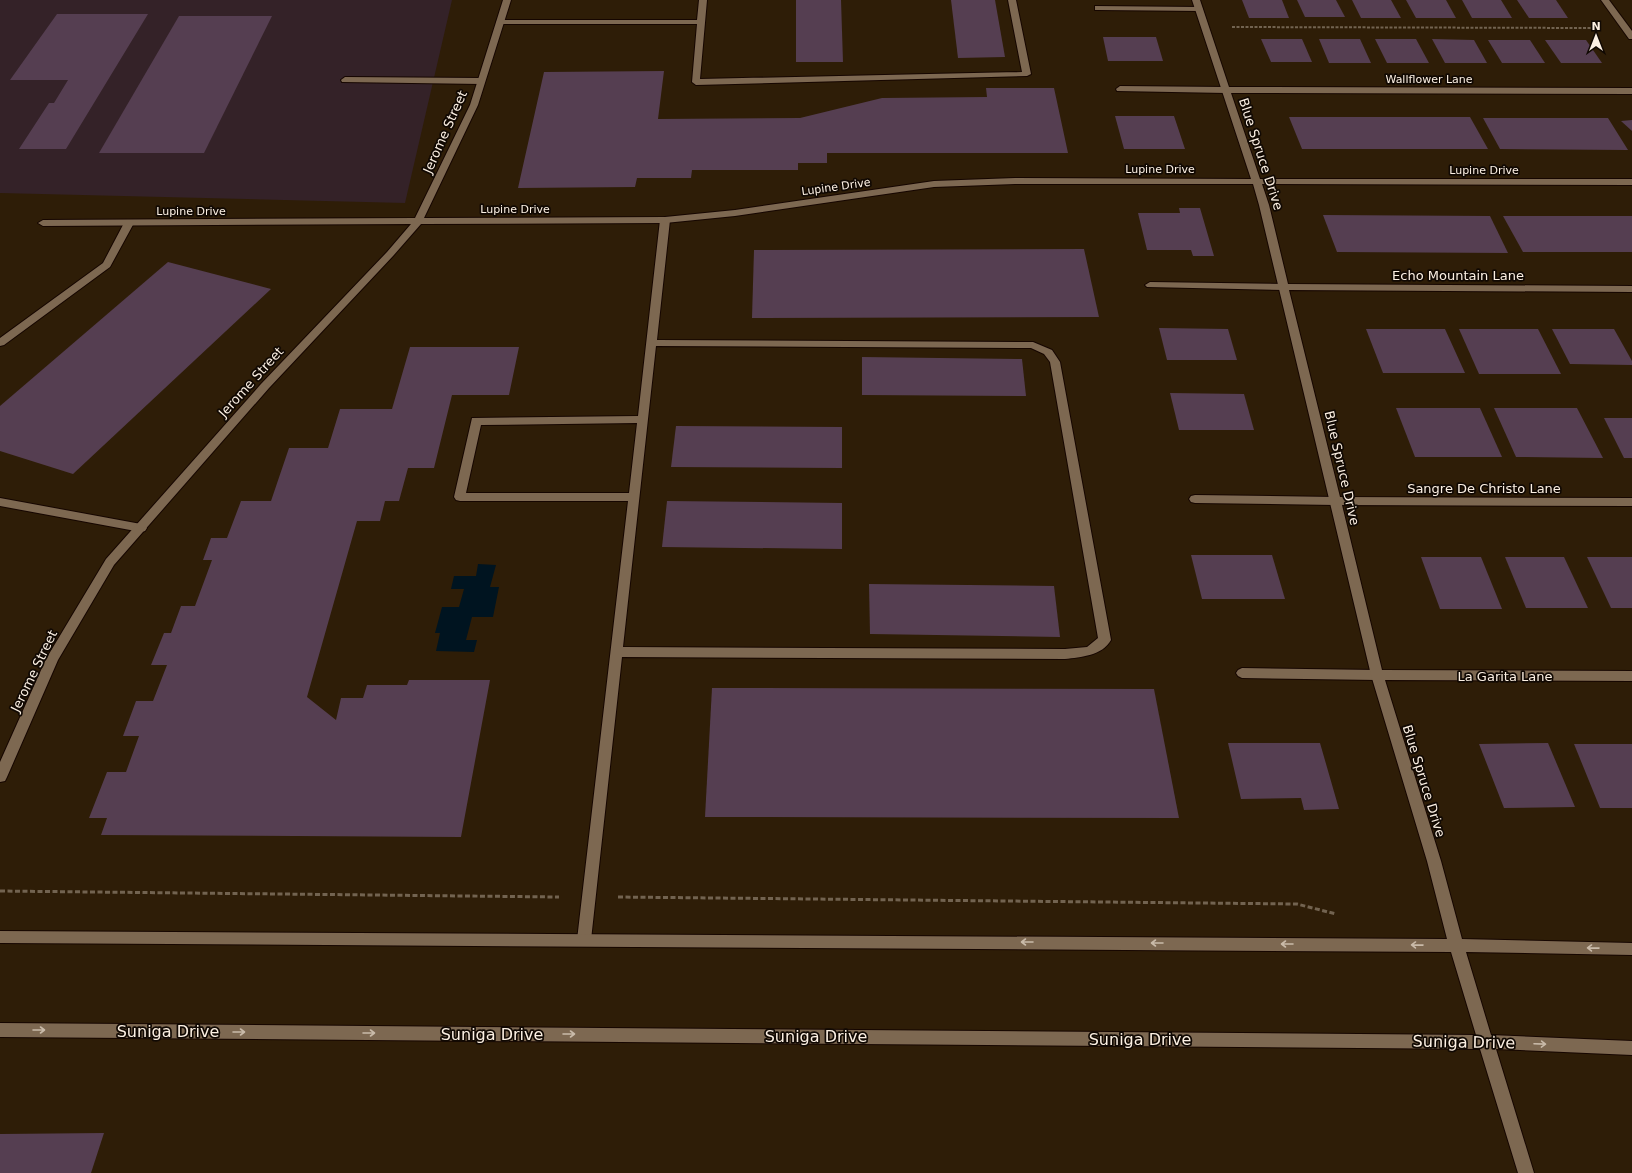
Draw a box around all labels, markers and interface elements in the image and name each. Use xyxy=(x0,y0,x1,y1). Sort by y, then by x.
north arrow xyxy=(1576,16,1616,56)
text: N xyxy=(1591,20,1601,33)
street label: Wallflower Lane xyxy=(1385,73,1473,86)
street label: Jerome Street xyxy=(420,88,470,177)
street label: Blue Spruce Drive xyxy=(1236,96,1286,212)
street label: Lupine Drive xyxy=(1125,163,1195,176)
street label: Lupine Drive xyxy=(1449,164,1519,177)
street label: Lupine Drive xyxy=(801,176,872,198)
street label: Lupine Drive xyxy=(480,203,550,216)
street label: Lupine Drive xyxy=(156,205,226,218)
street label: Echo Mountain Lane xyxy=(1392,268,1524,283)
street label: Jerome Street xyxy=(215,344,286,421)
street label: Blue Spruce Drive xyxy=(1322,409,1362,527)
street label: Sangre De Christo Lane xyxy=(1407,481,1561,496)
street label: Jerome Street xyxy=(7,628,60,715)
street label: La Garita Lane xyxy=(1458,669,1552,684)
street label: Blue Spruce Drive xyxy=(1400,723,1448,839)
one-way arrow xyxy=(1021,938,1034,946)
one-way arrow xyxy=(1151,939,1164,947)
one-way arrow xyxy=(1281,940,1294,948)
one-way arrow xyxy=(1411,941,1424,949)
one-way arrow xyxy=(1587,944,1600,952)
street label: Suniga Drive xyxy=(117,1022,219,1041)
street label: Suniga Drive xyxy=(441,1025,543,1044)
one-way arrow xyxy=(32,1026,45,1034)
street label: Suniga Drive xyxy=(765,1027,867,1046)
one-way arrow xyxy=(232,1028,245,1036)
one-way arrow xyxy=(362,1029,375,1037)
one-way arrow xyxy=(562,1030,575,1038)
street label: Suniga Drive xyxy=(1089,1030,1191,1049)
street label: Suniga Drive xyxy=(1413,1032,1515,1052)
one-way arrow xyxy=(1533,1040,1546,1048)

